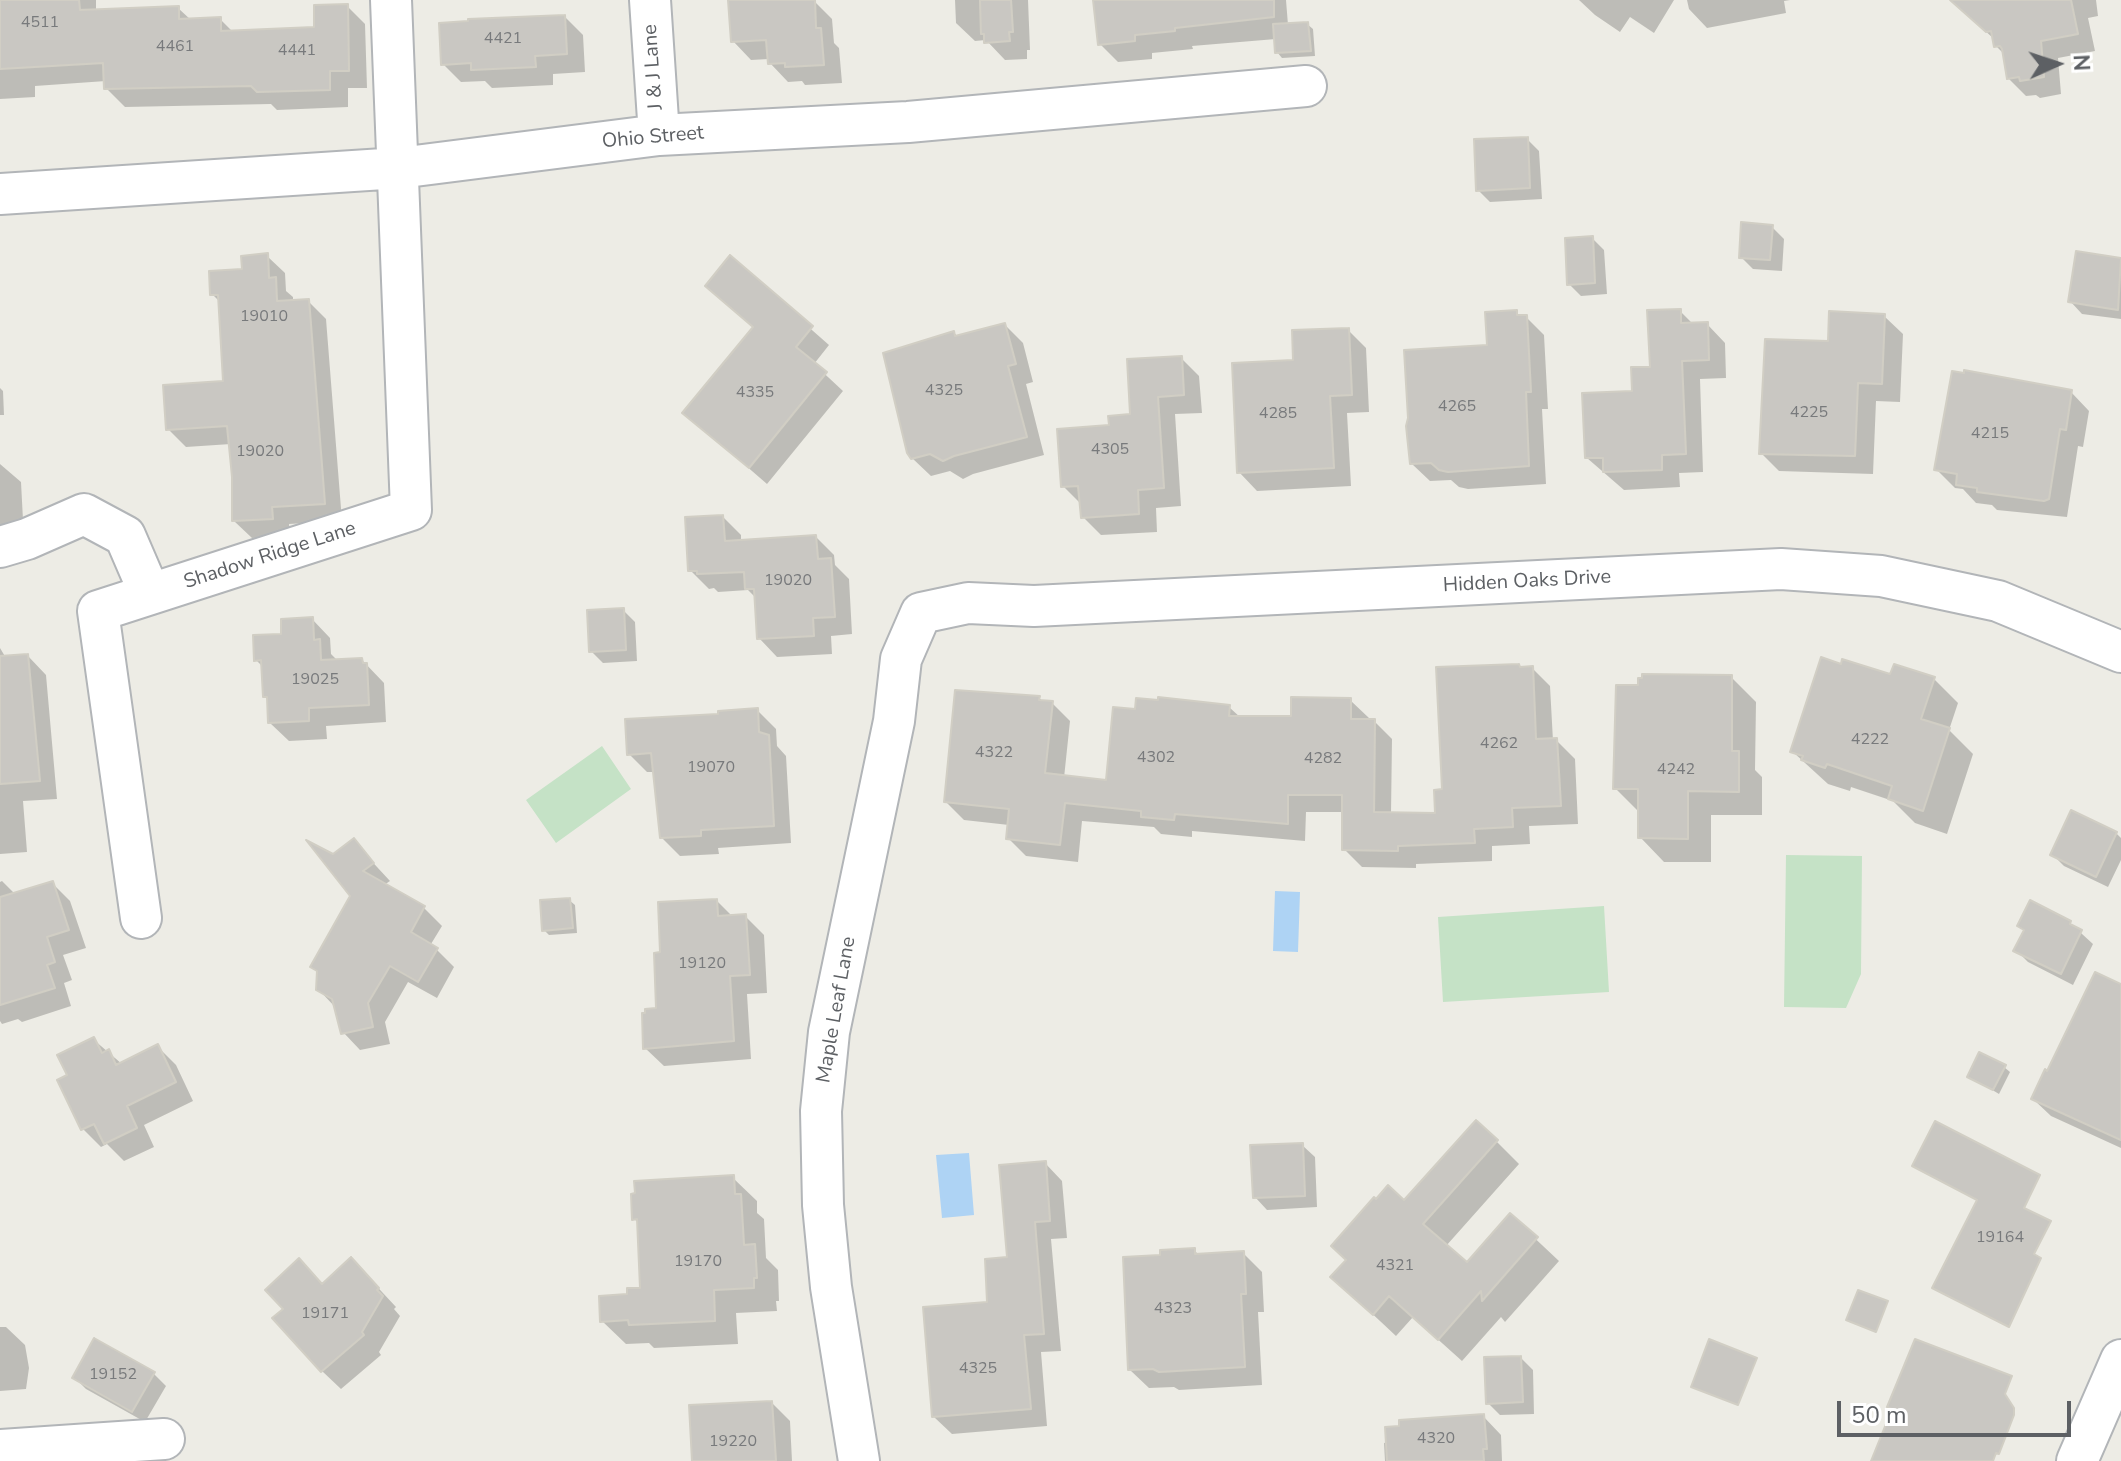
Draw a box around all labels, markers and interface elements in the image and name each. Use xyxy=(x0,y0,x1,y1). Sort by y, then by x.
house number: 4511 xyxy=(21,13,59,33)
street label: J & J Lane xyxy=(639,23,669,111)
north arrow xyxy=(2017,24,2097,104)
house number: 4421 xyxy=(484,29,522,49)
house number: 4461 xyxy=(156,37,194,57)
house number: 4441 xyxy=(278,41,316,61)
text: N xyxy=(2066,54,2096,72)
street label: Ohio Street xyxy=(601,122,705,154)
house number: 19010 xyxy=(240,307,288,327)
house number: 4325 xyxy=(925,381,963,401)
house number: 4335 xyxy=(736,383,774,403)
house number: 4265 xyxy=(1438,397,1476,417)
house number: 4225 xyxy=(1790,403,1828,423)
house number: 4285 xyxy=(1259,404,1297,424)
house number: 4215 xyxy=(1971,424,2009,444)
house number: 4305 xyxy=(1091,440,1129,460)
house number: 19020 xyxy=(236,442,284,462)
street label: Shadow Ridge Lane xyxy=(181,517,359,595)
street label: Hidden Oaks Drive xyxy=(1442,566,1612,598)
house number: 19020 xyxy=(764,571,812,591)
house number: 19025 xyxy=(291,670,339,690)
house number: 4222 xyxy=(1851,730,1889,750)
house number: 4262 xyxy=(1480,734,1518,754)
house number: 4322 xyxy=(975,743,1013,763)
house number: 4302 xyxy=(1137,748,1175,768)
house number: 4282 xyxy=(1304,749,1342,769)
house number: 19070 xyxy=(687,758,735,778)
house number: 4242 xyxy=(1657,760,1695,780)
street label: Maple Leaf Lane xyxy=(812,935,862,1085)
house number: 19120 xyxy=(678,954,726,974)
house number: 19164 xyxy=(1976,1228,2024,1248)
house number: 19170 xyxy=(674,1252,722,1272)
house number: 4321 xyxy=(1376,1256,1414,1276)
house number: 4323 xyxy=(1154,1299,1192,1319)
house number: 19171 xyxy=(301,1304,349,1324)
house number: 4325 xyxy=(959,1359,997,1379)
house number: 19152 xyxy=(89,1365,137,1385)
scale bar xyxy=(1841,1385,2075,1435)
text: 50 m xyxy=(1851,1399,1907,1431)
house number: 4320 xyxy=(1417,1429,1455,1449)
house number: 19220 xyxy=(709,1432,757,1452)

